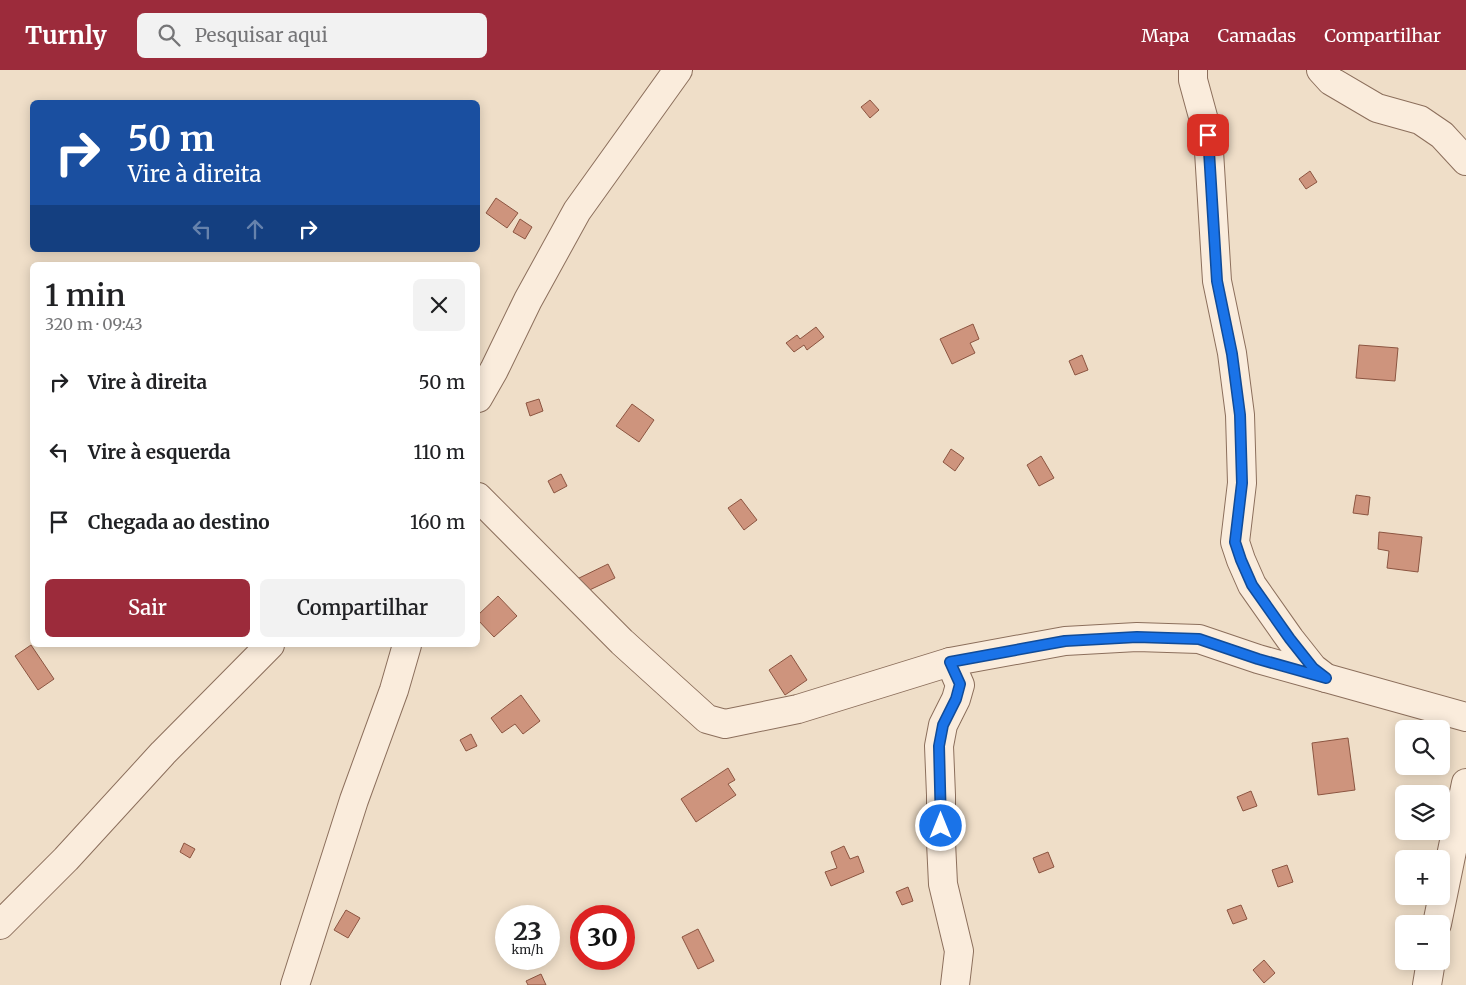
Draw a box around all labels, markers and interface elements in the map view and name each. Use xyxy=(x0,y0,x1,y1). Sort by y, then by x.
search box xyxy=(137,13,487,58)
text: Turnly xyxy=(25,20,107,51)
icon: search xyxy=(155,21,183,49)
text: Pesquisar aqui xyxy=(195,23,328,47)
text: Mapa xyxy=(1141,24,1190,47)
text: Camadas xyxy=(1218,24,1296,47)
text: Compartilhar xyxy=(1324,24,1441,47)
pin xyxy=(1187,114,1229,156)
text: 50 m xyxy=(128,117,215,161)
icon: right xyxy=(45,120,110,185)
icon: arrive xyxy=(1194,121,1222,149)
text: Vire à direita xyxy=(128,160,261,188)
icon: left xyxy=(188,215,216,243)
icon: ahead xyxy=(241,215,269,243)
icon: right xyxy=(294,215,322,243)
text: 1 min xyxy=(45,276,126,314)
button: close xyxy=(413,279,465,331)
text: 320 m · 09:43 xyxy=(45,314,143,334)
icon: right xyxy=(45,368,73,396)
text: Vire à direita xyxy=(88,370,207,394)
text: 50 m xyxy=(419,370,465,394)
icon: left xyxy=(45,438,73,466)
text: Vire à esquerda xyxy=(88,440,231,464)
text: 110 m xyxy=(414,440,465,464)
icon: arrive xyxy=(45,508,73,536)
text: Chegada ao destino xyxy=(88,510,270,534)
text: 160 m xyxy=(410,510,465,534)
button: Sair xyxy=(45,579,250,637)
button: Compartilhar xyxy=(260,579,465,637)
map controls xyxy=(1395,720,1450,970)
button: search xyxy=(1395,720,1450,775)
button: layers xyxy=(1395,785,1450,840)
position arrow xyxy=(914,799,966,851)
button: + xyxy=(1395,850,1450,905)
speed limit sign: 30 xyxy=(570,905,635,970)
text: 23 xyxy=(513,915,542,947)
button: − xyxy=(1395,915,1450,970)
text: km/h xyxy=(512,942,543,957)

